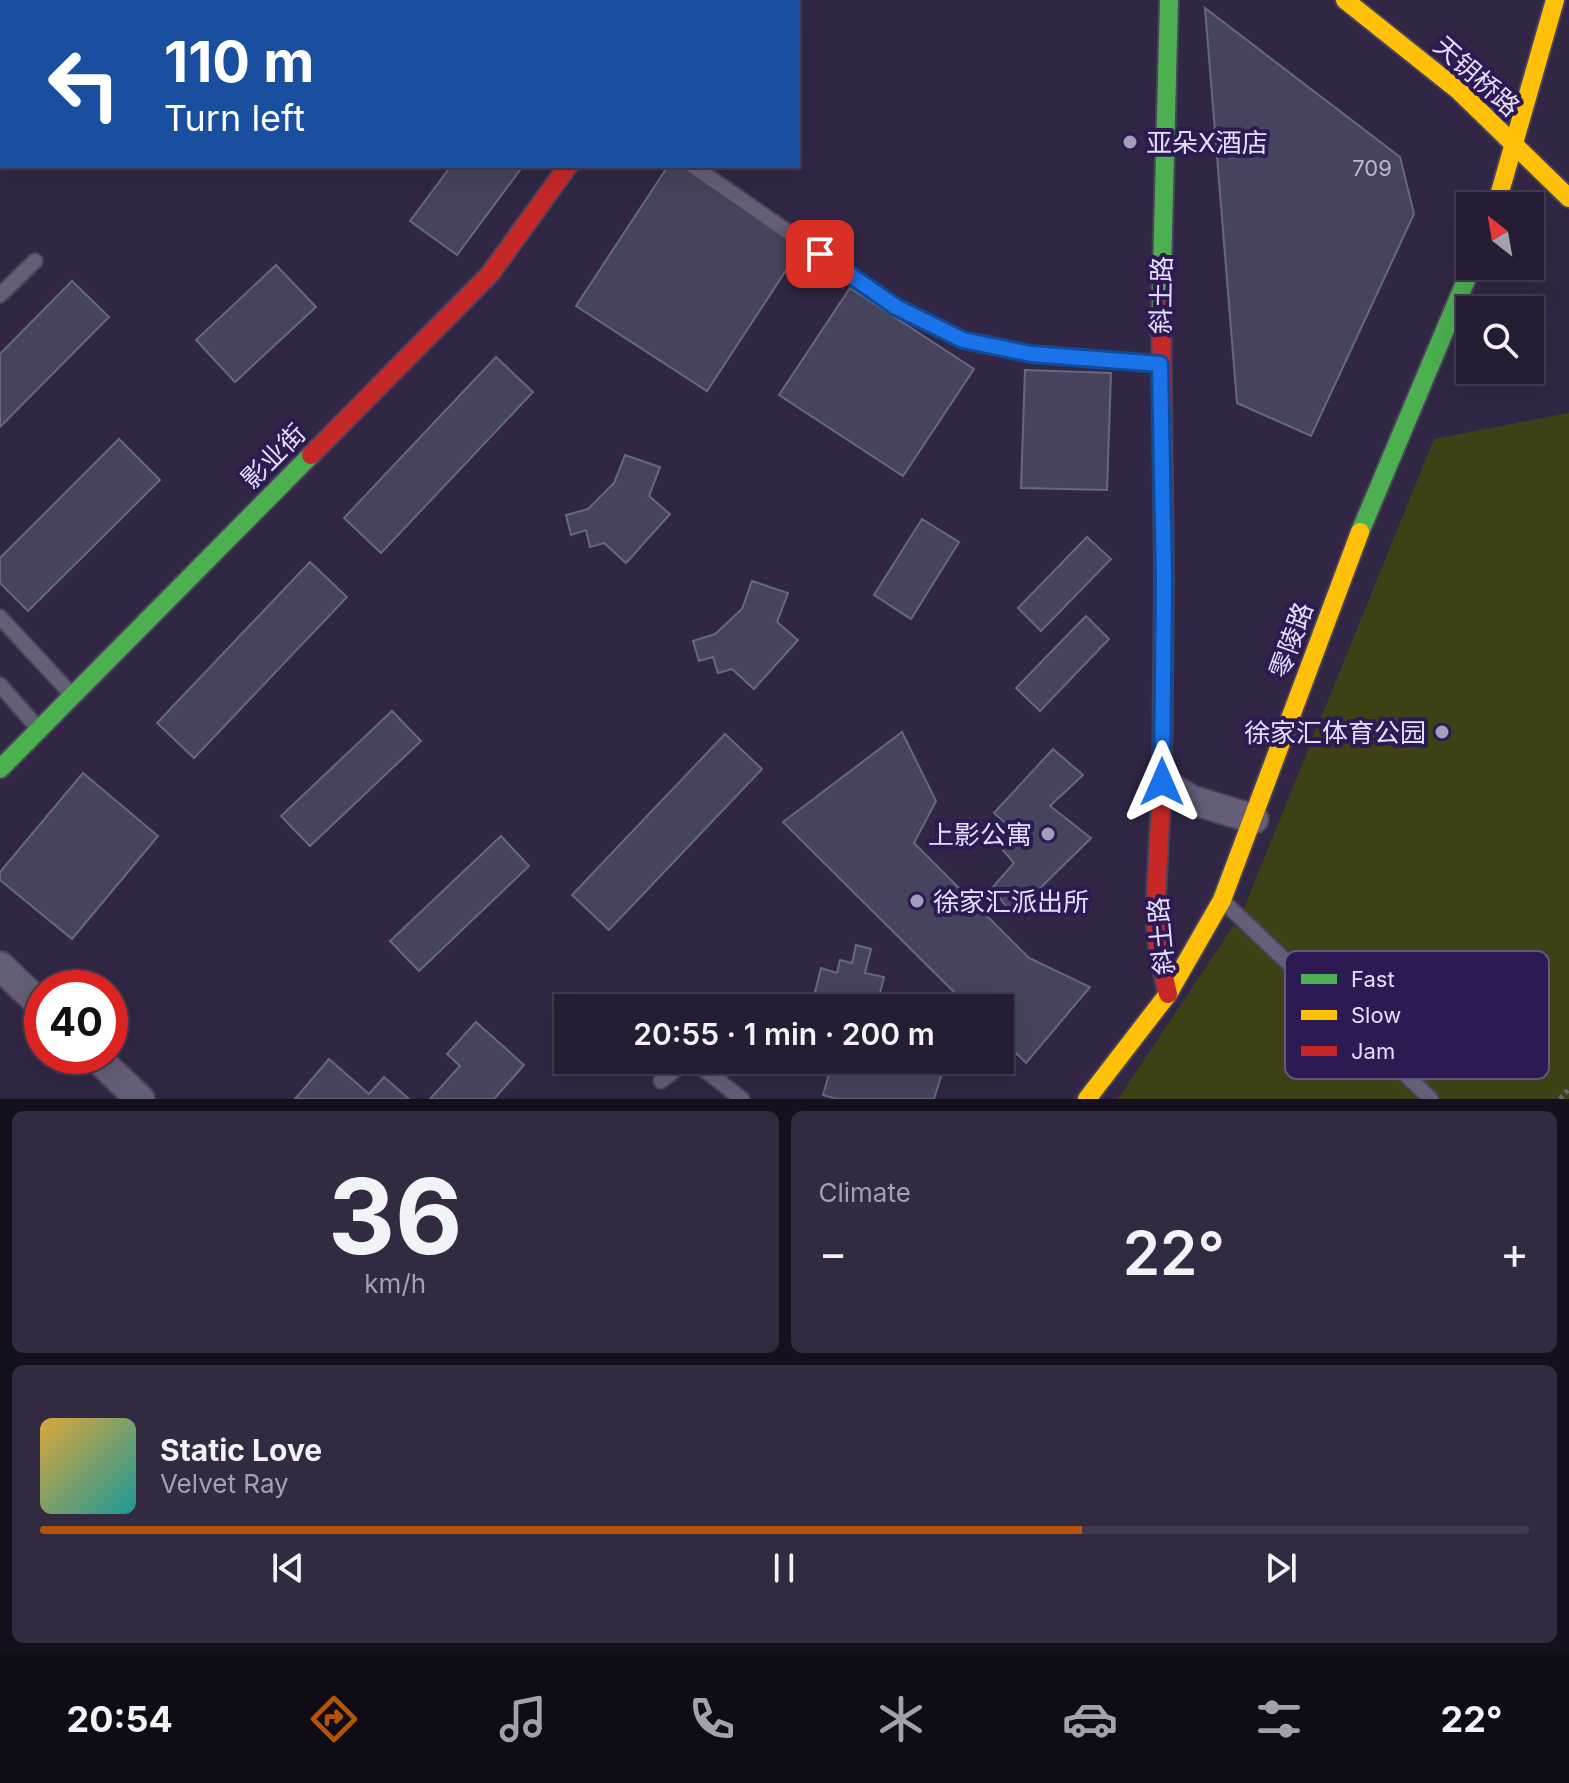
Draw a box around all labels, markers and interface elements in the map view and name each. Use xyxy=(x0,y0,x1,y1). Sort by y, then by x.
text: 110 m xyxy=(164,28,314,96)
street label: 天钥桥路 xyxy=(1428,30,1526,122)
icon: left xyxy=(32,32,136,136)
text: Turn left xyxy=(164,96,305,140)
place label: 亚朵X酒店 xyxy=(1146,127,1268,158)
marker: 亚朵X酒店 xyxy=(1121,133,1139,151)
house number: 709 xyxy=(1352,155,1392,181)
north arrow xyxy=(1456,192,1544,280)
map controls xyxy=(1456,192,1544,384)
pin xyxy=(786,220,854,288)
icon: arrive xyxy=(798,232,842,276)
street label: 斜土路 xyxy=(1145,256,1177,334)
button: search xyxy=(1456,296,1544,384)
street label: 影业街 xyxy=(234,417,312,495)
street label: 零陵路 xyxy=(1263,598,1319,682)
place label: 徐家汇体育公园 xyxy=(1244,717,1426,748)
marker: 徐家汇体育公园 xyxy=(1433,723,1451,741)
position arrow xyxy=(1120,740,1204,824)
place label: 上影公寓 xyxy=(928,819,1032,850)
marker: 上影公寓 xyxy=(1039,825,1057,843)
place label: 徐家汇派出所 xyxy=(933,886,1089,917)
marker: 徐家汇派出所 xyxy=(908,892,926,910)
street label: 斜土路 xyxy=(1142,896,1180,976)
legend xyxy=(1285,951,1549,1079)
text: Fast xyxy=(1351,966,1395,992)
speed limit sign: 40 xyxy=(24,970,128,1074)
text: Slow xyxy=(1351,1002,1401,1028)
text: 20:55 · 1 min · 200 m xyxy=(633,1016,935,1052)
text: Jam xyxy=(1351,1038,1395,1064)
text: 36 xyxy=(328,1153,463,1279)
text: Climate xyxy=(819,1177,911,1208)
text: 22° xyxy=(1123,1217,1225,1289)
text: − xyxy=(819,1226,848,1280)
text: + xyxy=(1500,1226,1529,1280)
text: km/h xyxy=(364,1268,426,1299)
text: Static Love xyxy=(160,1432,322,1468)
text: Velvet Ray xyxy=(160,1468,289,1499)
icon: previous xyxy=(266,1546,310,1590)
icon: pause xyxy=(762,1546,806,1590)
icon: next xyxy=(1259,1546,1303,1590)
icon: directions xyxy=(306,1691,362,1747)
icon: music xyxy=(495,1691,551,1747)
icon: phone xyxy=(684,1691,740,1747)
icon: climate xyxy=(873,1691,929,1747)
icon: car xyxy=(1062,1691,1118,1747)
icon: filters xyxy=(1251,1691,1307,1747)
text: 20:54 xyxy=(67,1697,173,1741)
text: 22° xyxy=(1441,1697,1502,1741)

